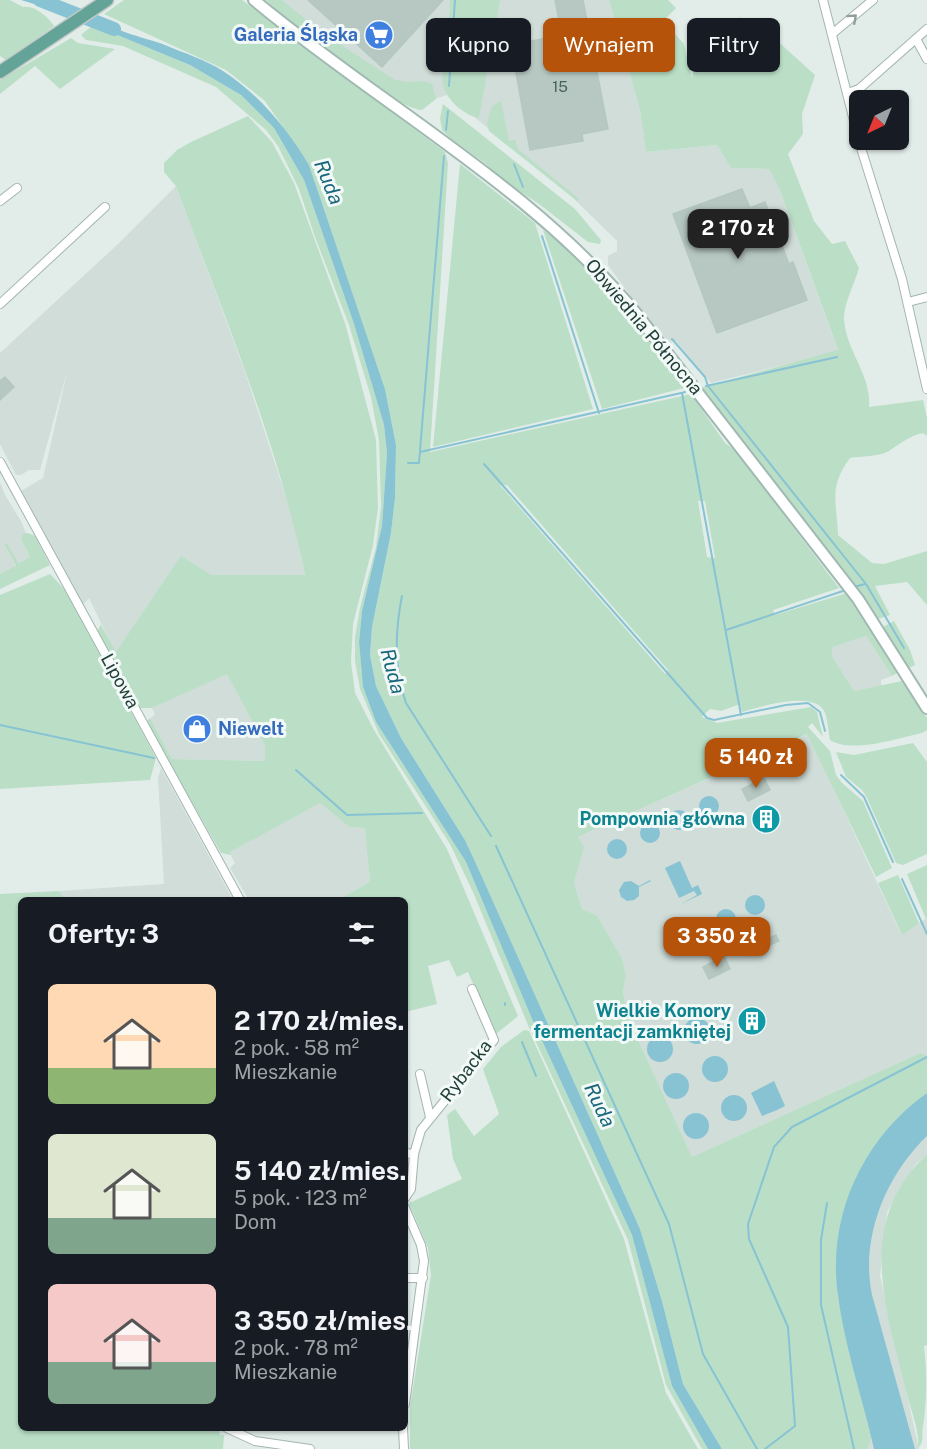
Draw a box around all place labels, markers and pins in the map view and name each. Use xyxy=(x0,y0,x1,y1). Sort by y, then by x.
supermarket icon: Galeria Śląska xyxy=(363,19,395,51)
place label: Galeria Śląska xyxy=(234,23,358,45)
pin: 2 170 zł xyxy=(676,209,800,260)
shop icon: Niewelt xyxy=(181,713,213,745)
place label: Niewelt xyxy=(218,718,284,739)
pin: 5 140 zł xyxy=(694,738,818,789)
building icon: Pompownia główna xyxy=(750,803,782,835)
place label: Pompownia główna xyxy=(580,808,745,829)
pin: 3 350 zł xyxy=(655,917,779,968)
place label: Wielkie Komory fermentacji zamkniętej xyxy=(533,1000,731,1042)
building icon: Wielkie Komory fermentacji zamkniętej xyxy=(736,1005,768,1037)

